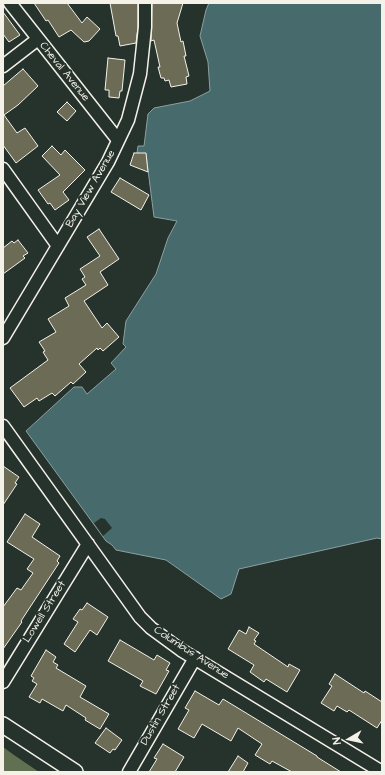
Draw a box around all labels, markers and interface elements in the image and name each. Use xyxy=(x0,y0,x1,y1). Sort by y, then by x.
street label: Cheval Avenue xyxy=(36,40,92,104)
street label: Bay View Avenue xyxy=(63,148,119,230)
street label: Lowell Street xyxy=(21,579,69,645)
street label: Columbus Avenue xyxy=(151,624,231,682)
street label: Dustin Street xyxy=(138,682,184,748)
north arrow xyxy=(329,719,369,759)
text: N xyxy=(329,736,345,746)

